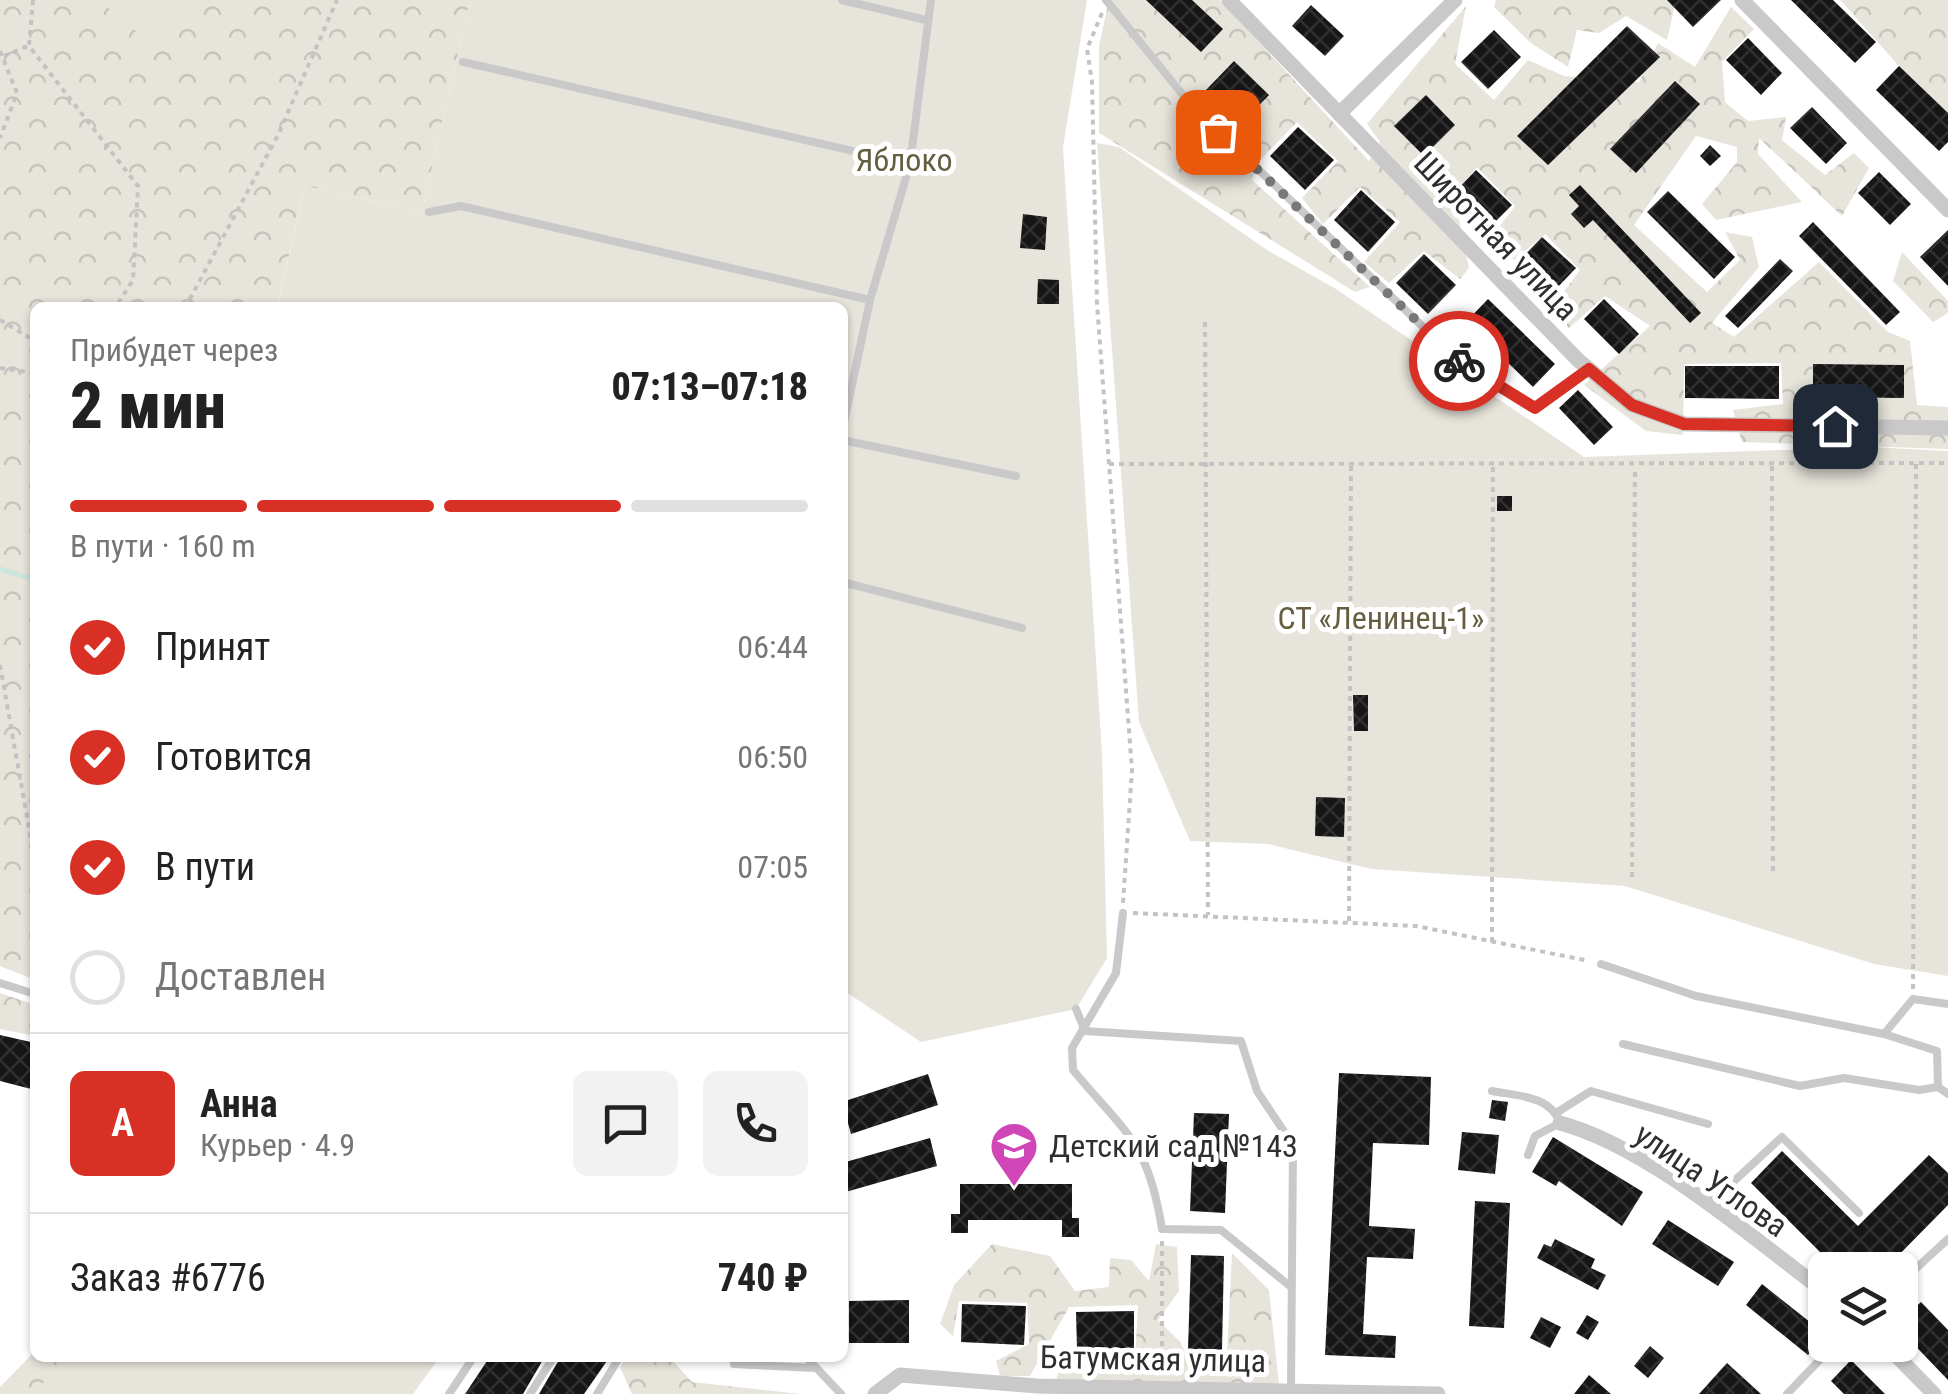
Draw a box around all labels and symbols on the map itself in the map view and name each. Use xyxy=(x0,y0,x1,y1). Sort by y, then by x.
pin xyxy=(1176,90,1261,175)
park label: Яблоко xyxy=(855,141,953,179)
street label: Широтная улица xyxy=(1406,144,1586,328)
courier xyxy=(1409,311,1509,411)
pin xyxy=(1793,384,1878,469)
park label: СТ «Ленинец-1» xyxy=(1278,599,1484,637)
street label: улица Углова xyxy=(1628,1115,1794,1245)
school or university icon: Детский сад №143 xyxy=(988,1120,1040,1188)
place label: Детский сад №143 xyxy=(1049,1127,1298,1165)
street label: Батумская улица xyxy=(1040,1338,1266,1380)

